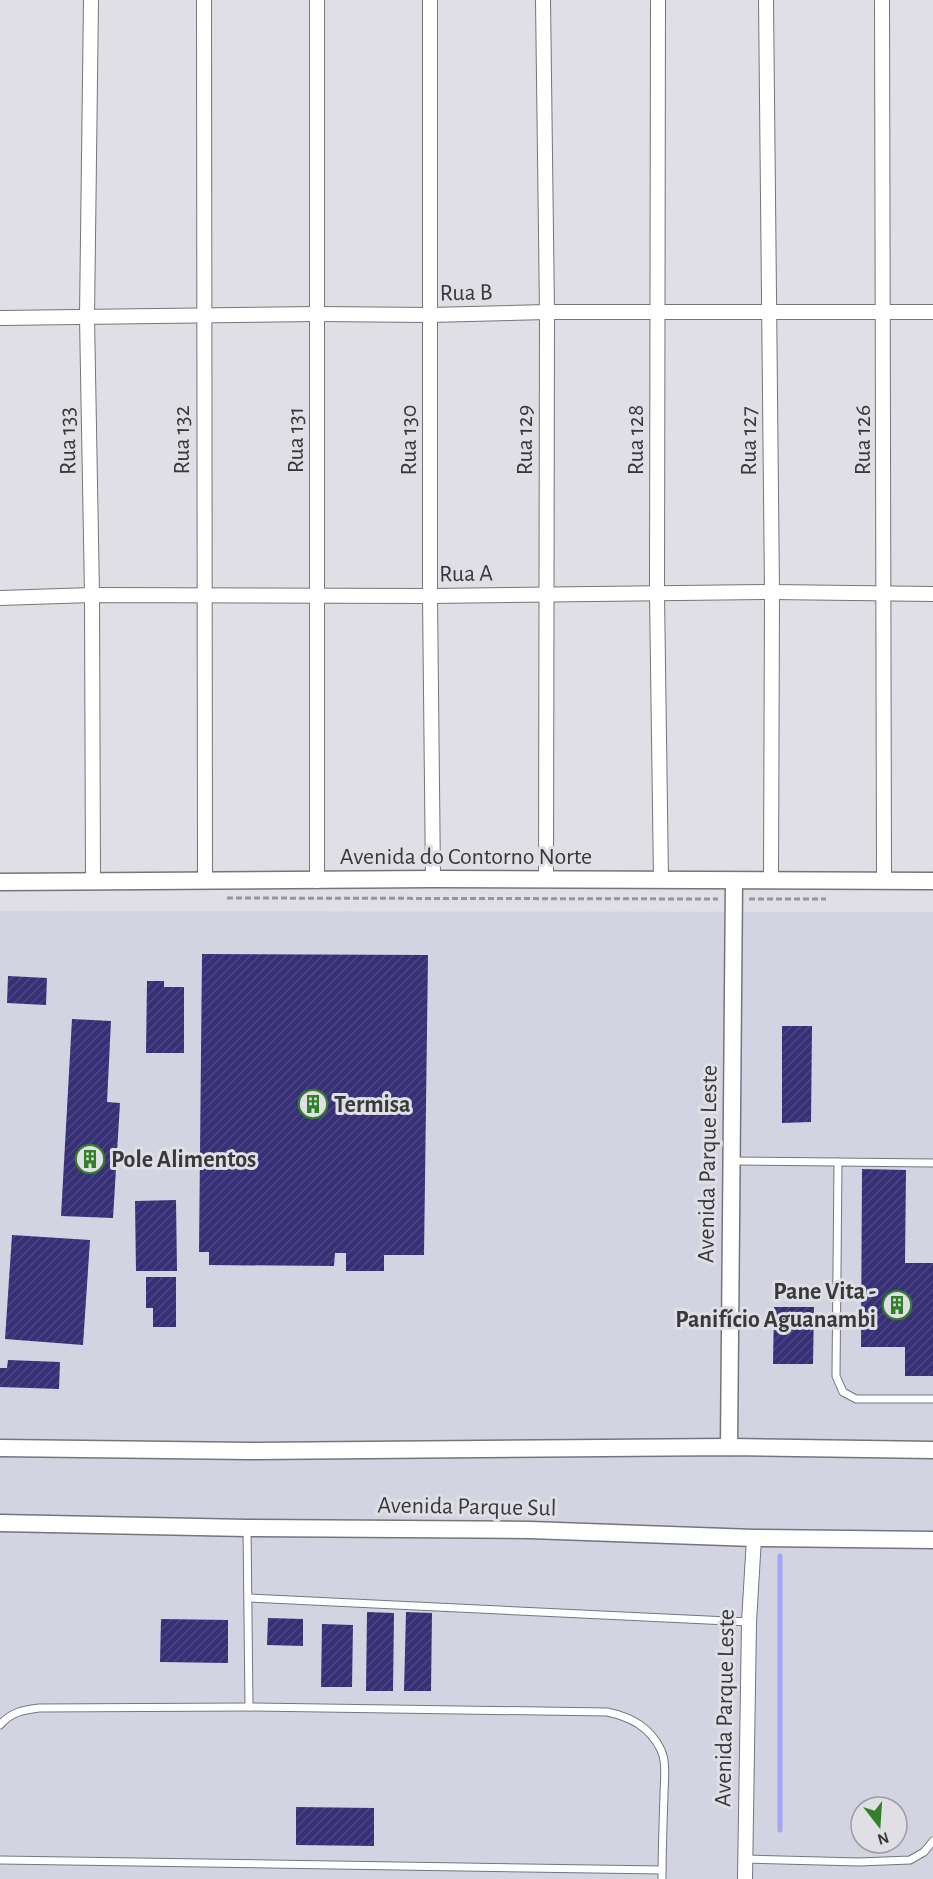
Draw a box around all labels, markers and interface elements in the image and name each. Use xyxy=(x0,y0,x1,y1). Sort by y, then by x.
street label: Rua B xyxy=(439,281,493,305)
street label: Rua 132 xyxy=(170,405,194,475)
street label: Rua 130 xyxy=(397,405,421,475)
street label: Rua 129 xyxy=(513,405,537,475)
street label: Rua 128 xyxy=(624,405,648,475)
street label: Rua 126 xyxy=(851,405,875,475)
street label: Rua 127 xyxy=(737,406,761,476)
street label: Rua 133 xyxy=(55,407,81,475)
street label: Rua 131 xyxy=(284,407,308,473)
street label: Rua A xyxy=(439,562,493,586)
street label: Avenida do Contorno Norte xyxy=(340,845,592,869)
street label: Avenida Parque Leste xyxy=(694,1065,722,1263)
building icon: Termisa xyxy=(297,1088,329,1120)
place label: Termisa xyxy=(334,1093,411,1117)
building icon: Pole Alimentos xyxy=(74,1143,106,1175)
place label: Pole Alimentos xyxy=(111,1148,256,1172)
place label: Pane Vita - Panifício Aguanambi xyxy=(675,1280,876,1332)
building icon: Pane Vita - Panifício Aguanambi xyxy=(881,1289,913,1321)
street label: Avenida Parque Sul xyxy=(377,1493,557,1521)
street label: Avenida Parque Leste xyxy=(711,1609,739,1807)
north arrow xyxy=(849,1795,909,1855)
text: N xyxy=(875,1829,891,1848)

